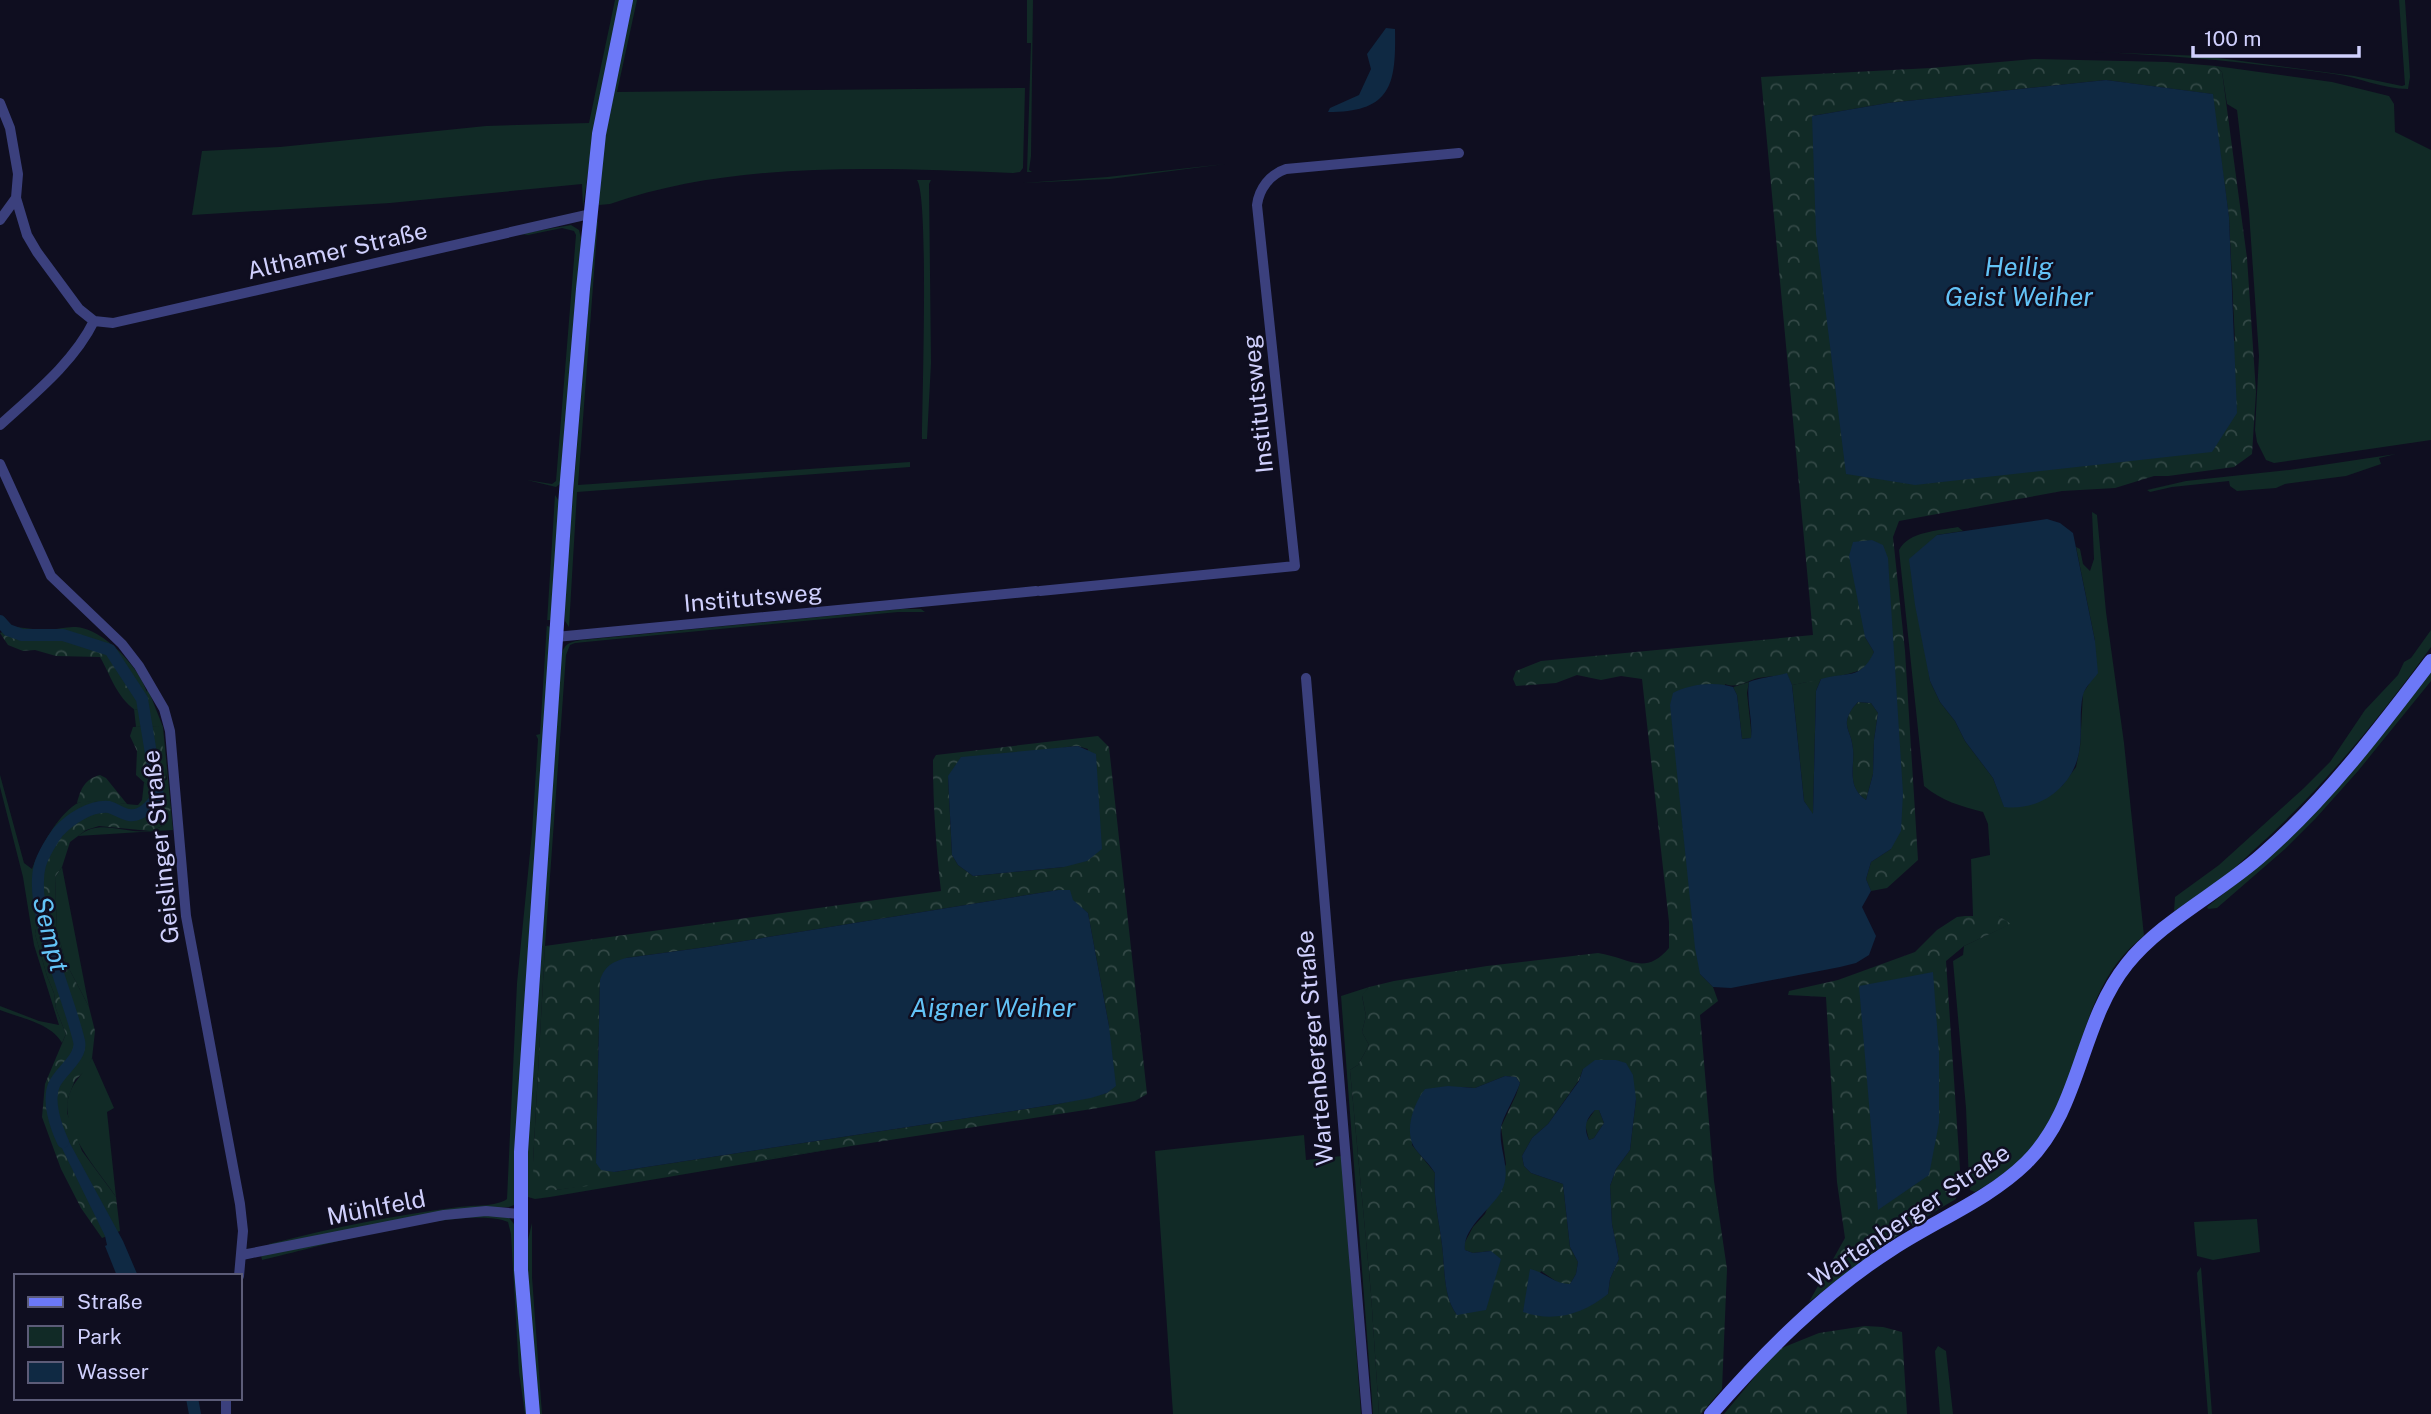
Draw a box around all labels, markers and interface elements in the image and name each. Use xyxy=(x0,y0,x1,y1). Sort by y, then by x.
scale bar xyxy=(2193,14,2359,58)
text: 100 m xyxy=(2204,26,2261,51)
street label: Althamer Straße xyxy=(244,216,430,284)
water label: Heilig Geist Weiher xyxy=(1945,251,2093,312)
street label: Institutsweg xyxy=(1236,333,1278,475)
street label: Institutsweg xyxy=(682,577,824,617)
street label: Geislinger Straße xyxy=(136,749,184,945)
water label: Sempt xyxy=(27,893,75,975)
street label: Wartenberger Straße xyxy=(1290,929,1338,1167)
water label: Aigner Weiher xyxy=(910,992,1076,1023)
street label: Wartenberger Straße xyxy=(1803,1137,2015,1293)
street label: Mühlfeld xyxy=(324,1184,428,1230)
legend xyxy=(14,1274,242,1400)
text: Straße xyxy=(77,1289,143,1314)
text: Park xyxy=(77,1324,122,1349)
text: Wasser xyxy=(77,1359,149,1384)

